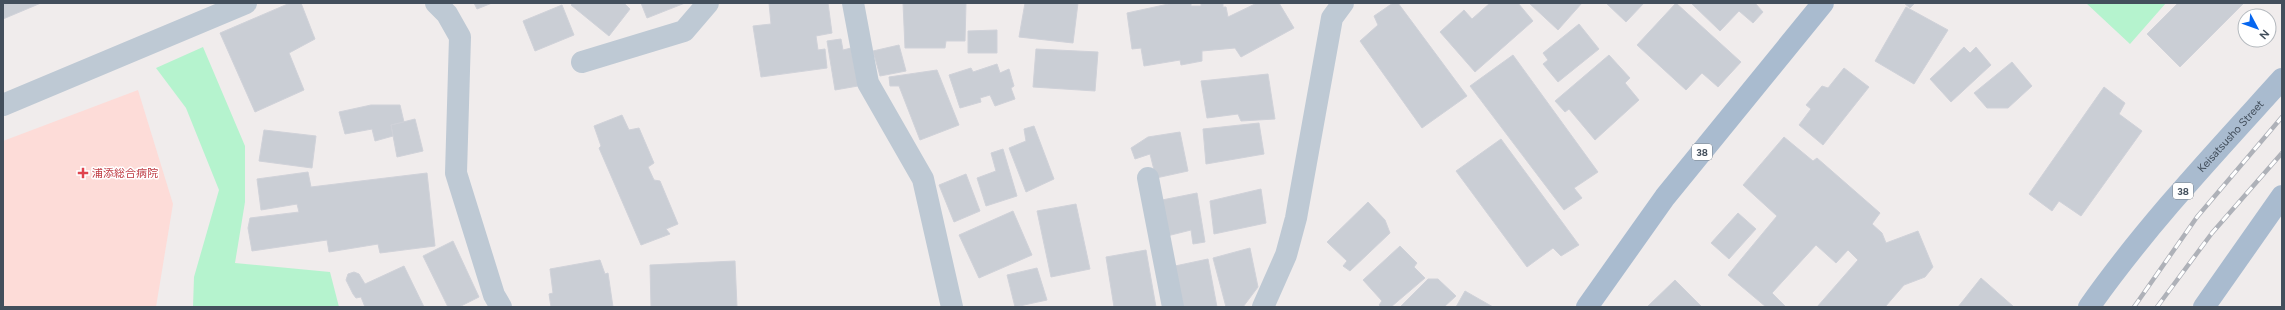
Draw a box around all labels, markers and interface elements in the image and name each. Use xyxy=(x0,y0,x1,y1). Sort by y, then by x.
north arrow xyxy=(2237,8,2277,48)
text: N xyxy=(2256,27,2272,42)
street label: Keisatsusho Street xyxy=(2194,97,2266,175)
road number: 38 xyxy=(1692,144,1712,160)
marker: 浦添総合病院 xyxy=(77,167,89,179)
place label: 浦添総合病院 xyxy=(92,167,158,180)
road number: 38 xyxy=(2173,183,2193,199)

